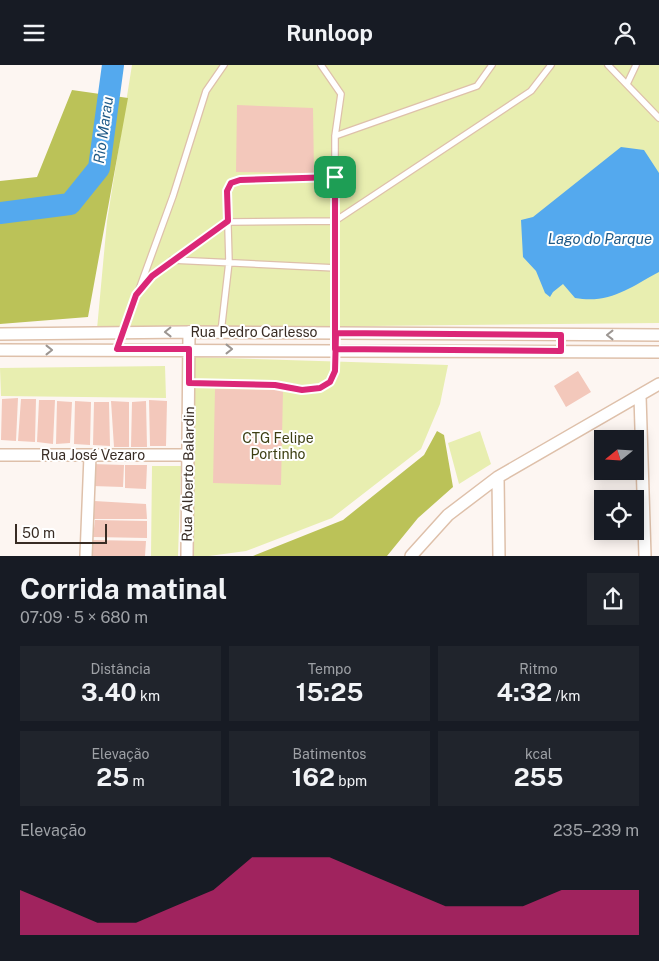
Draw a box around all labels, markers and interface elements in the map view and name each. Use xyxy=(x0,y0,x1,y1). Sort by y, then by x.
icon: menu xyxy=(20,19,48,47)
icon: person xyxy=(611,19,639,47)
text: Runloop xyxy=(286,20,373,46)
water label: Rio Marau xyxy=(90,95,116,165)
pin xyxy=(314,156,356,198)
icon: arrive xyxy=(321,163,349,191)
water label: Lago do Parque xyxy=(548,230,652,247)
street label: Rua Pedro Carlesso xyxy=(191,324,318,340)
one-way arrow xyxy=(164,327,172,338)
one-way arrow xyxy=(606,330,614,340)
one-way arrow xyxy=(225,344,233,354)
one-way arrow xyxy=(45,345,53,355)
street label: Rua Alberto Balardin xyxy=(179,406,197,542)
park label: CTG Felipe Portinho xyxy=(242,430,314,462)
north arrow xyxy=(594,430,644,480)
map controls xyxy=(594,430,644,540)
street label: Rua José Vezaro xyxy=(41,447,145,463)
button: locate xyxy=(594,490,644,540)
scale bar xyxy=(15,521,108,544)
text: 50 m xyxy=(22,525,55,541)
text: Corrida matinal xyxy=(20,572,227,605)
button: share xyxy=(587,573,639,625)
text: 07:09 · 5 × 680 m xyxy=(20,608,148,627)
text: Distância xyxy=(90,661,151,677)
text: Tempo xyxy=(308,661,351,677)
text: Ritmo xyxy=(519,661,558,677)
text: 3.40 xyxy=(81,677,137,707)
text: 15:25 xyxy=(296,677,363,707)
text: 4:32 xyxy=(497,677,552,707)
text: km xyxy=(137,688,160,704)
text: /km xyxy=(552,688,580,704)
text: Elevação xyxy=(92,746,150,762)
text: Batimentos xyxy=(293,746,366,762)
text: kcal xyxy=(525,746,552,762)
text: 25 xyxy=(96,762,129,792)
text: 162 xyxy=(292,762,335,792)
text: 255 xyxy=(514,762,563,792)
text: m xyxy=(129,773,145,789)
text: bpm xyxy=(335,773,367,789)
text: Elevação xyxy=(20,821,86,840)
text: 235–239 m xyxy=(553,821,639,840)

